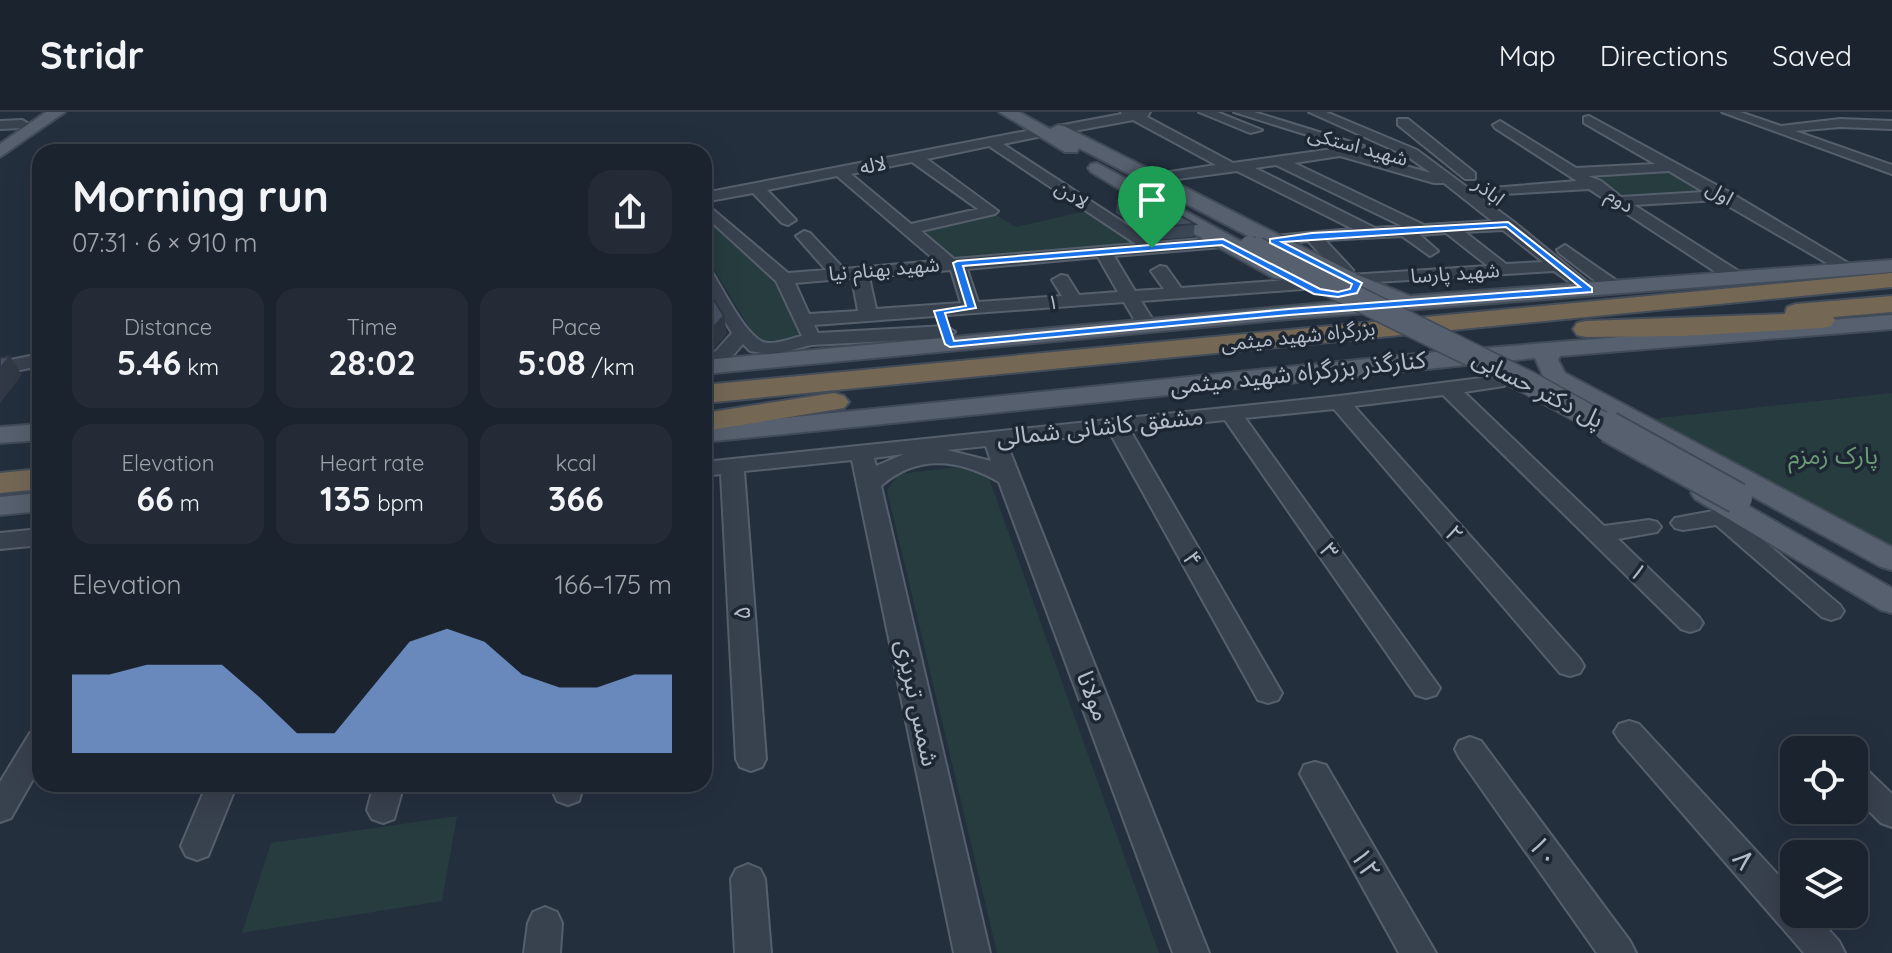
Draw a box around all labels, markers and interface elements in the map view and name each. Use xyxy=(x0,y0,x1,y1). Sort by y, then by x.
text: Stridr xyxy=(40,31,144,79)
text: Map xyxy=(1499,38,1556,73)
text: Directions xyxy=(1600,38,1728,73)
text: Saved xyxy=(1772,38,1852,73)
street label: شهید استکی xyxy=(1306,120,1411,171)
street label: لاله xyxy=(857,150,888,179)
pin xyxy=(1118,166,1186,248)
text: Morning run xyxy=(72,168,329,223)
button: share xyxy=(588,170,672,254)
street label: اباذر xyxy=(1468,170,1510,211)
street label: لادن xyxy=(1051,175,1094,215)
street label: اول xyxy=(1702,175,1738,210)
icon: arrive xyxy=(1130,178,1174,222)
street label: دوم xyxy=(1600,181,1639,220)
text: 07:31 · 6 × 910 m xyxy=(72,226,258,259)
street label: شهید بهنام نیا xyxy=(827,251,941,289)
street label: شهید پارسا xyxy=(1409,257,1501,289)
street label: ۱ xyxy=(1046,289,1060,314)
text: Distance xyxy=(124,313,212,341)
text: Time xyxy=(347,313,397,341)
text: Pace xyxy=(551,313,601,341)
street label: بزرگراه شهید میثمی xyxy=(1220,315,1376,356)
text: 5.46 xyxy=(117,341,181,384)
text: 28:02 xyxy=(328,341,416,384)
text: 5:08 xyxy=(517,341,586,384)
street label: پل دکتر حسابی xyxy=(1467,342,1609,435)
street label: کنارگذر بزرگراه شهید میثمی xyxy=(1169,344,1428,400)
text: km xyxy=(181,353,219,381)
text: /km xyxy=(586,353,635,381)
street label: مشفق کاشانی شمالی xyxy=(995,400,1205,453)
park label: پارک زمزم xyxy=(1788,440,1878,474)
text: Elevation xyxy=(122,449,214,477)
text: Heart rate xyxy=(320,449,424,477)
text: kcal xyxy=(555,449,597,477)
text: 66 xyxy=(136,477,174,520)
text: 135 xyxy=(320,477,371,520)
text: 366 xyxy=(548,477,604,520)
text: m xyxy=(174,489,200,517)
text: bpm xyxy=(371,489,424,517)
street label: ۲ xyxy=(1439,518,1471,548)
street label: ۳ xyxy=(1314,536,1346,565)
street label: ۴ xyxy=(1176,545,1209,572)
street label: ۱ xyxy=(1623,556,1654,587)
text: Elevation xyxy=(72,568,182,601)
text: 166–175 m xyxy=(554,568,672,601)
street label: ۵ xyxy=(726,605,756,621)
street label: شمس تبریزی xyxy=(890,637,946,769)
street label: مولانا xyxy=(1071,666,1117,725)
map controls xyxy=(1780,736,1868,928)
button: locate xyxy=(1780,736,1868,824)
street label: ۱۰ xyxy=(1521,827,1568,874)
street label: ۱۲ xyxy=(1343,840,1390,885)
button: layers xyxy=(1780,840,1868,928)
street label: ۸ xyxy=(1726,841,1763,876)

